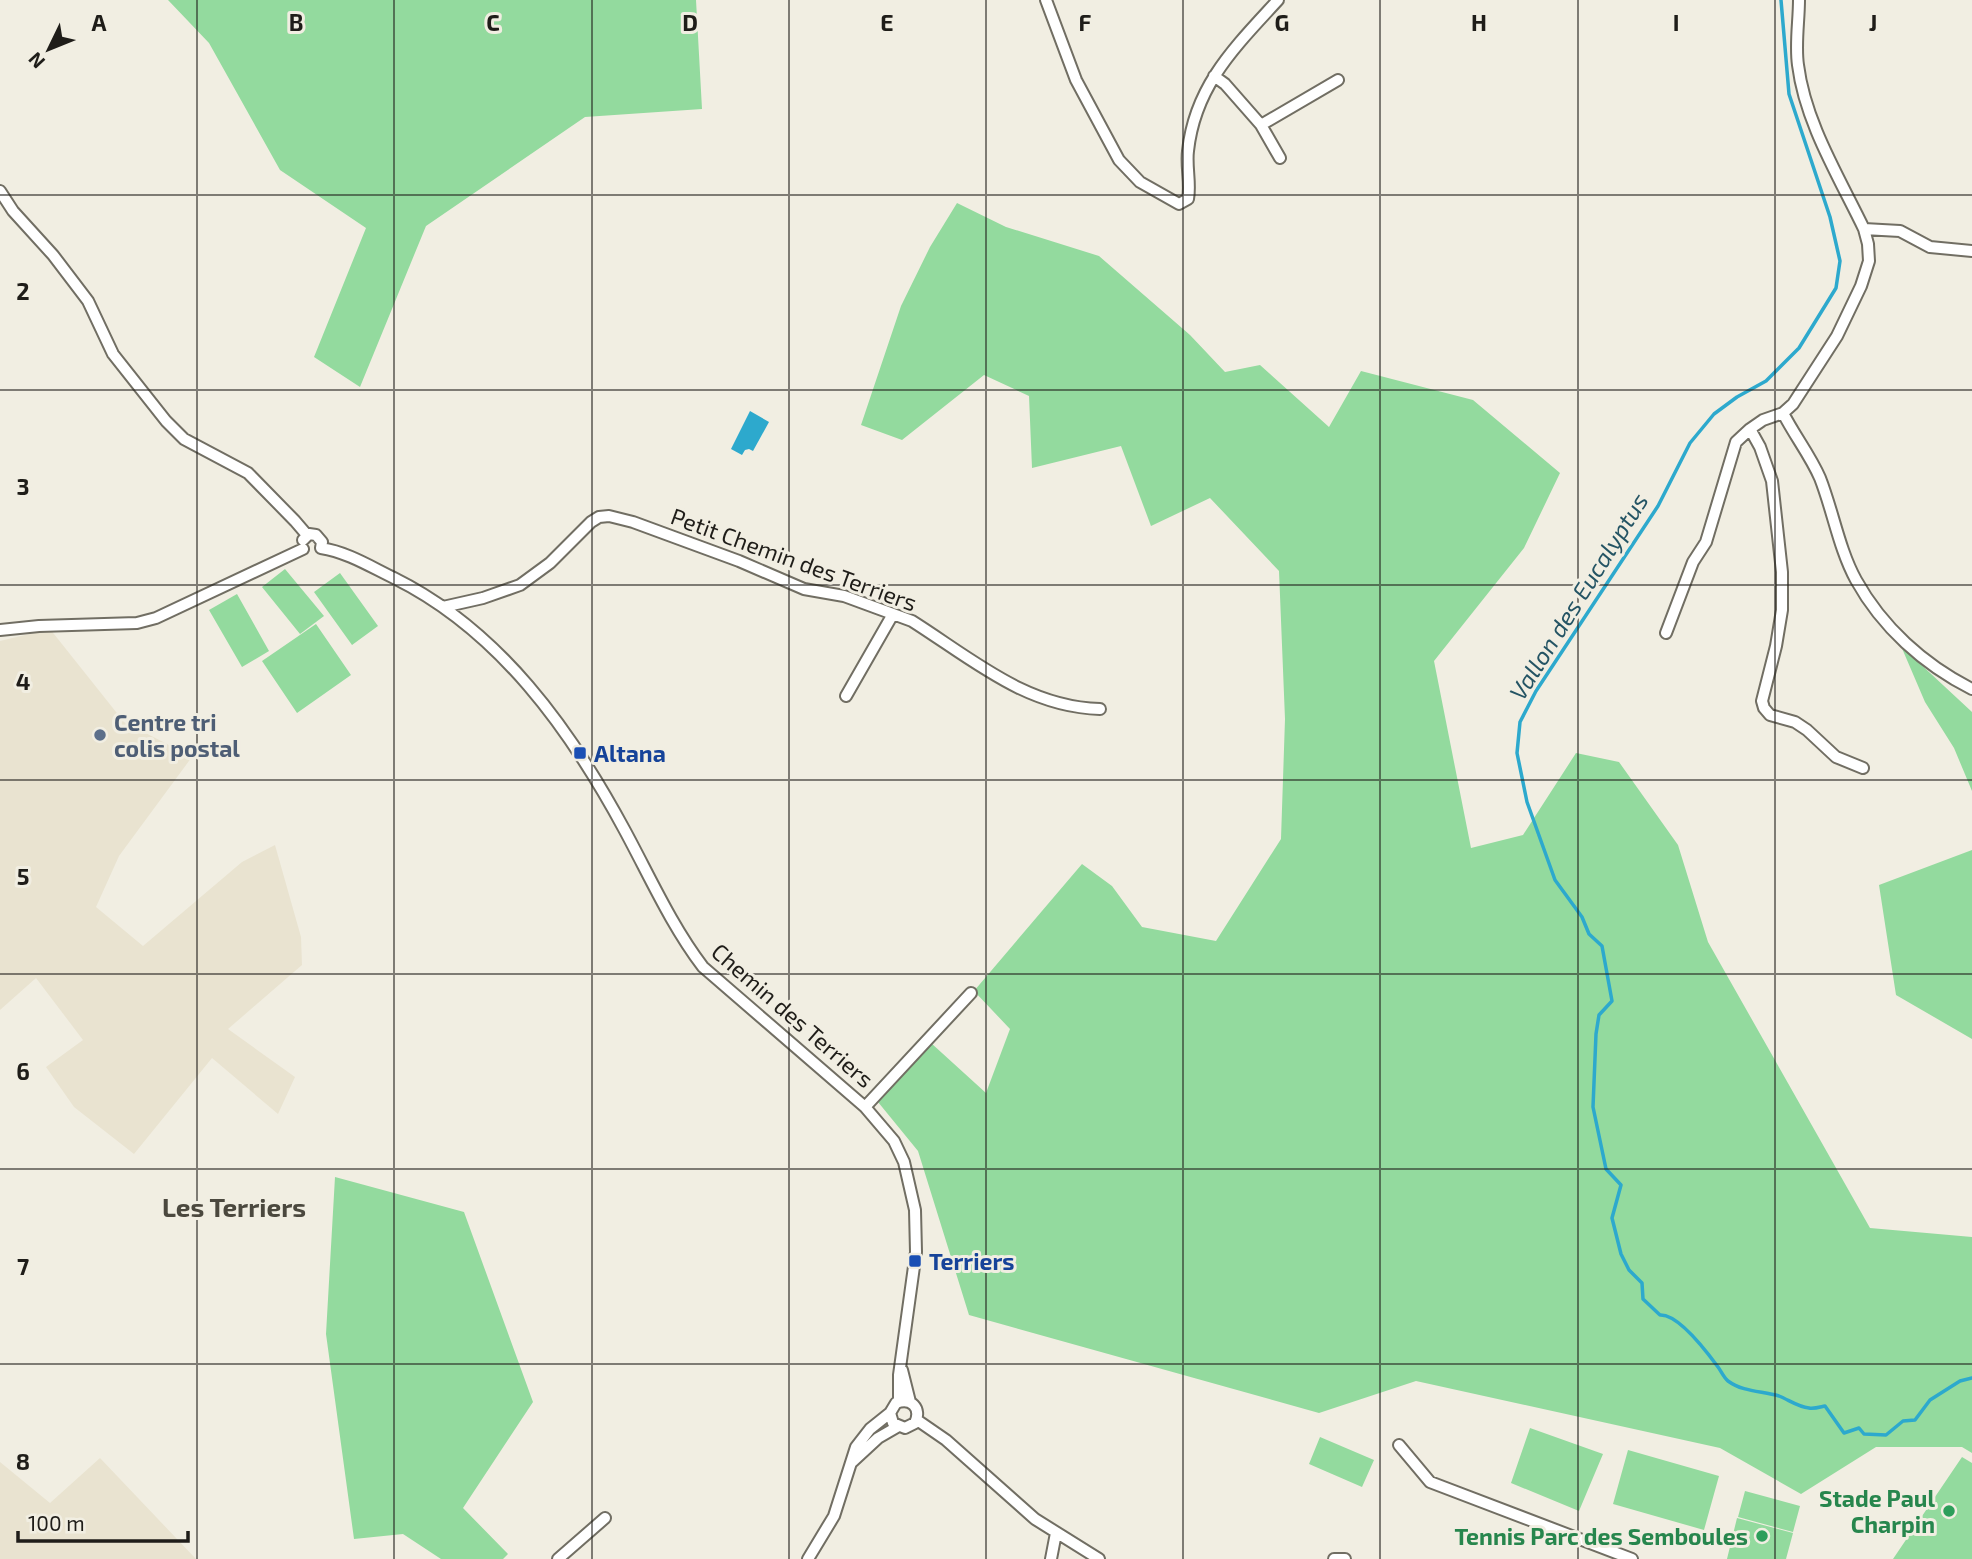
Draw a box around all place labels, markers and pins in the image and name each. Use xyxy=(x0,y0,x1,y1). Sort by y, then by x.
place label: Centre tri colis postal xyxy=(114,708,240,762)
marker: Centre tri colis postal xyxy=(92,727,108,743)
place label: Altana xyxy=(594,739,666,767)
marker: Altana xyxy=(572,745,588,761)
place label: Terriers xyxy=(929,1247,1015,1275)
marker: Terriers xyxy=(907,1253,923,1269)
place label: Stade Paul Charpin xyxy=(1819,1484,1935,1538)
marker: Stade Paul Charpin xyxy=(1941,1503,1957,1519)
place label: Tennis Parc des Semboules xyxy=(1455,1522,1748,1550)
marker: Tennis Parc des Semboules xyxy=(1754,1528,1770,1544)

